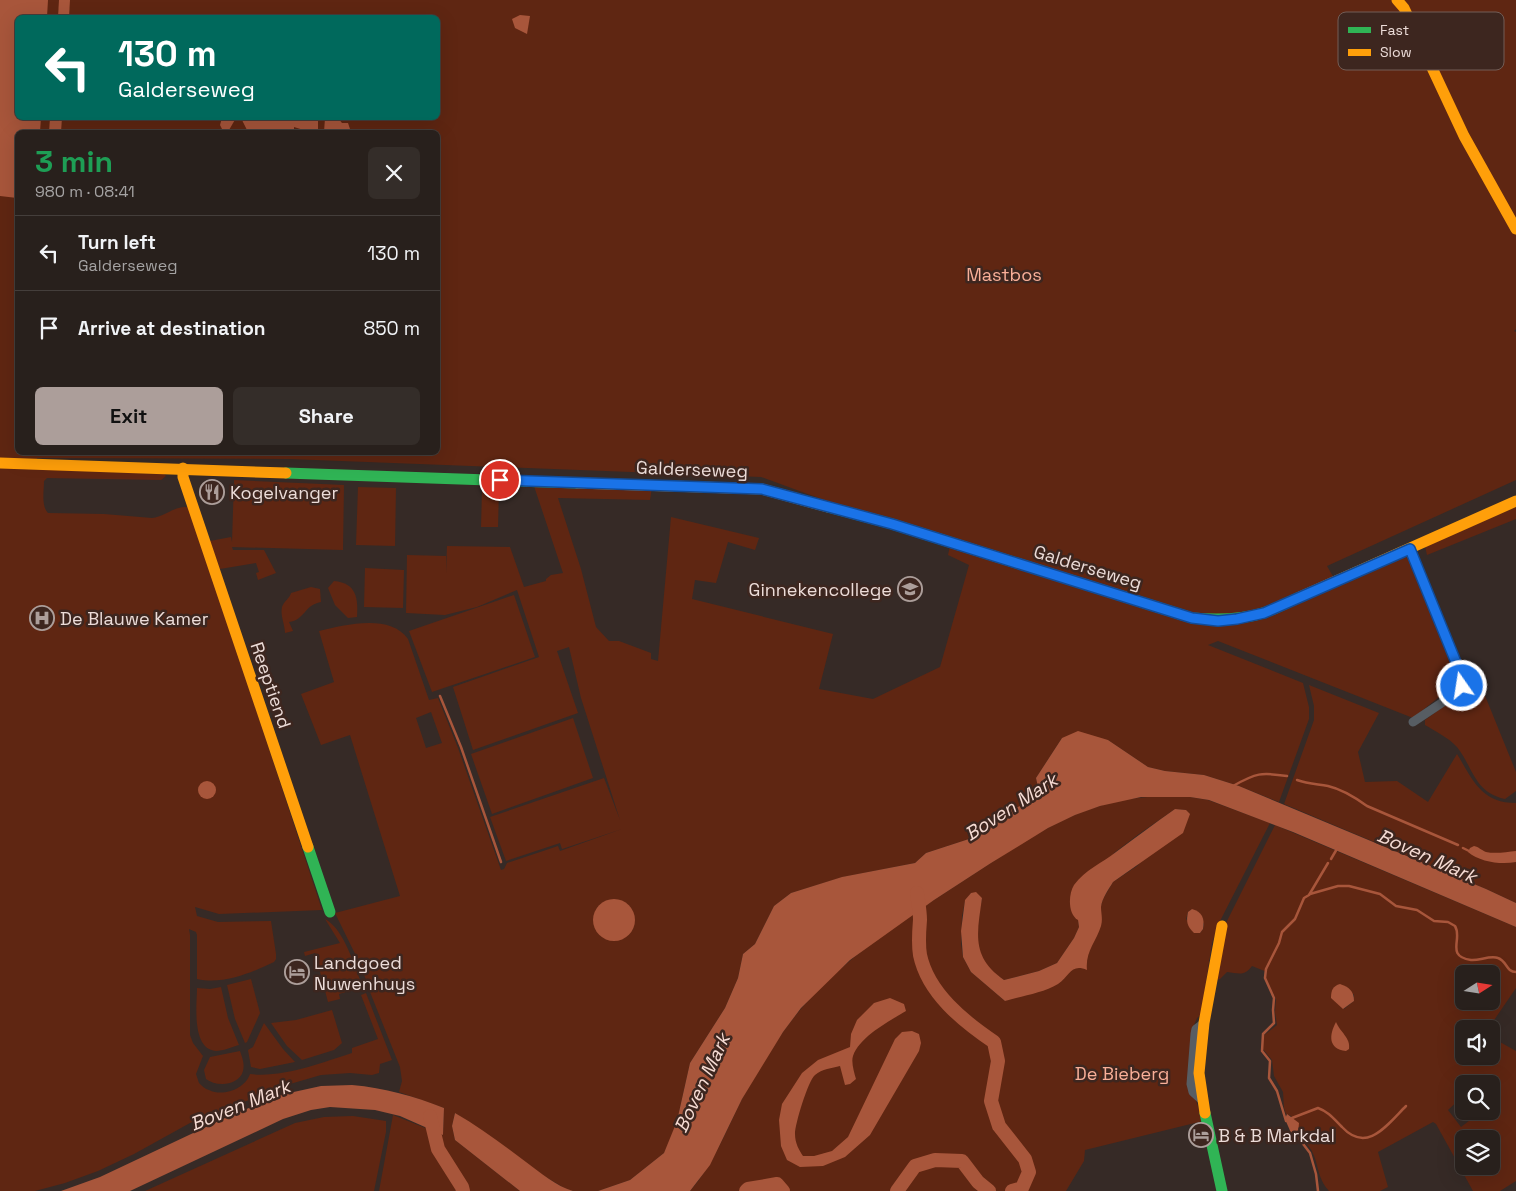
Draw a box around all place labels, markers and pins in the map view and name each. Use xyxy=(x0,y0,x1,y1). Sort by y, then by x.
pin xyxy=(479,459,521,501)
restaurant icon: Kogelvanger xyxy=(199,479,225,505)
place label: Kogelvanger xyxy=(230,481,338,504)
school or university icon: Ginnekencollege xyxy=(897,576,923,602)
place label: Ginnekencollege xyxy=(749,578,892,601)
hospital icon: De Blauwe Kamer xyxy=(29,605,55,631)
place label: De Blauwe Kamer xyxy=(60,607,209,630)
place label: Landgoed Nuwenhuys xyxy=(314,951,415,995)
hotel icon: Landgoed Nuwenhuys xyxy=(284,959,310,985)
hotel icon: B & B Markdal xyxy=(1188,1122,1214,1148)
place label: B & B Markdal xyxy=(1218,1124,1335,1147)

